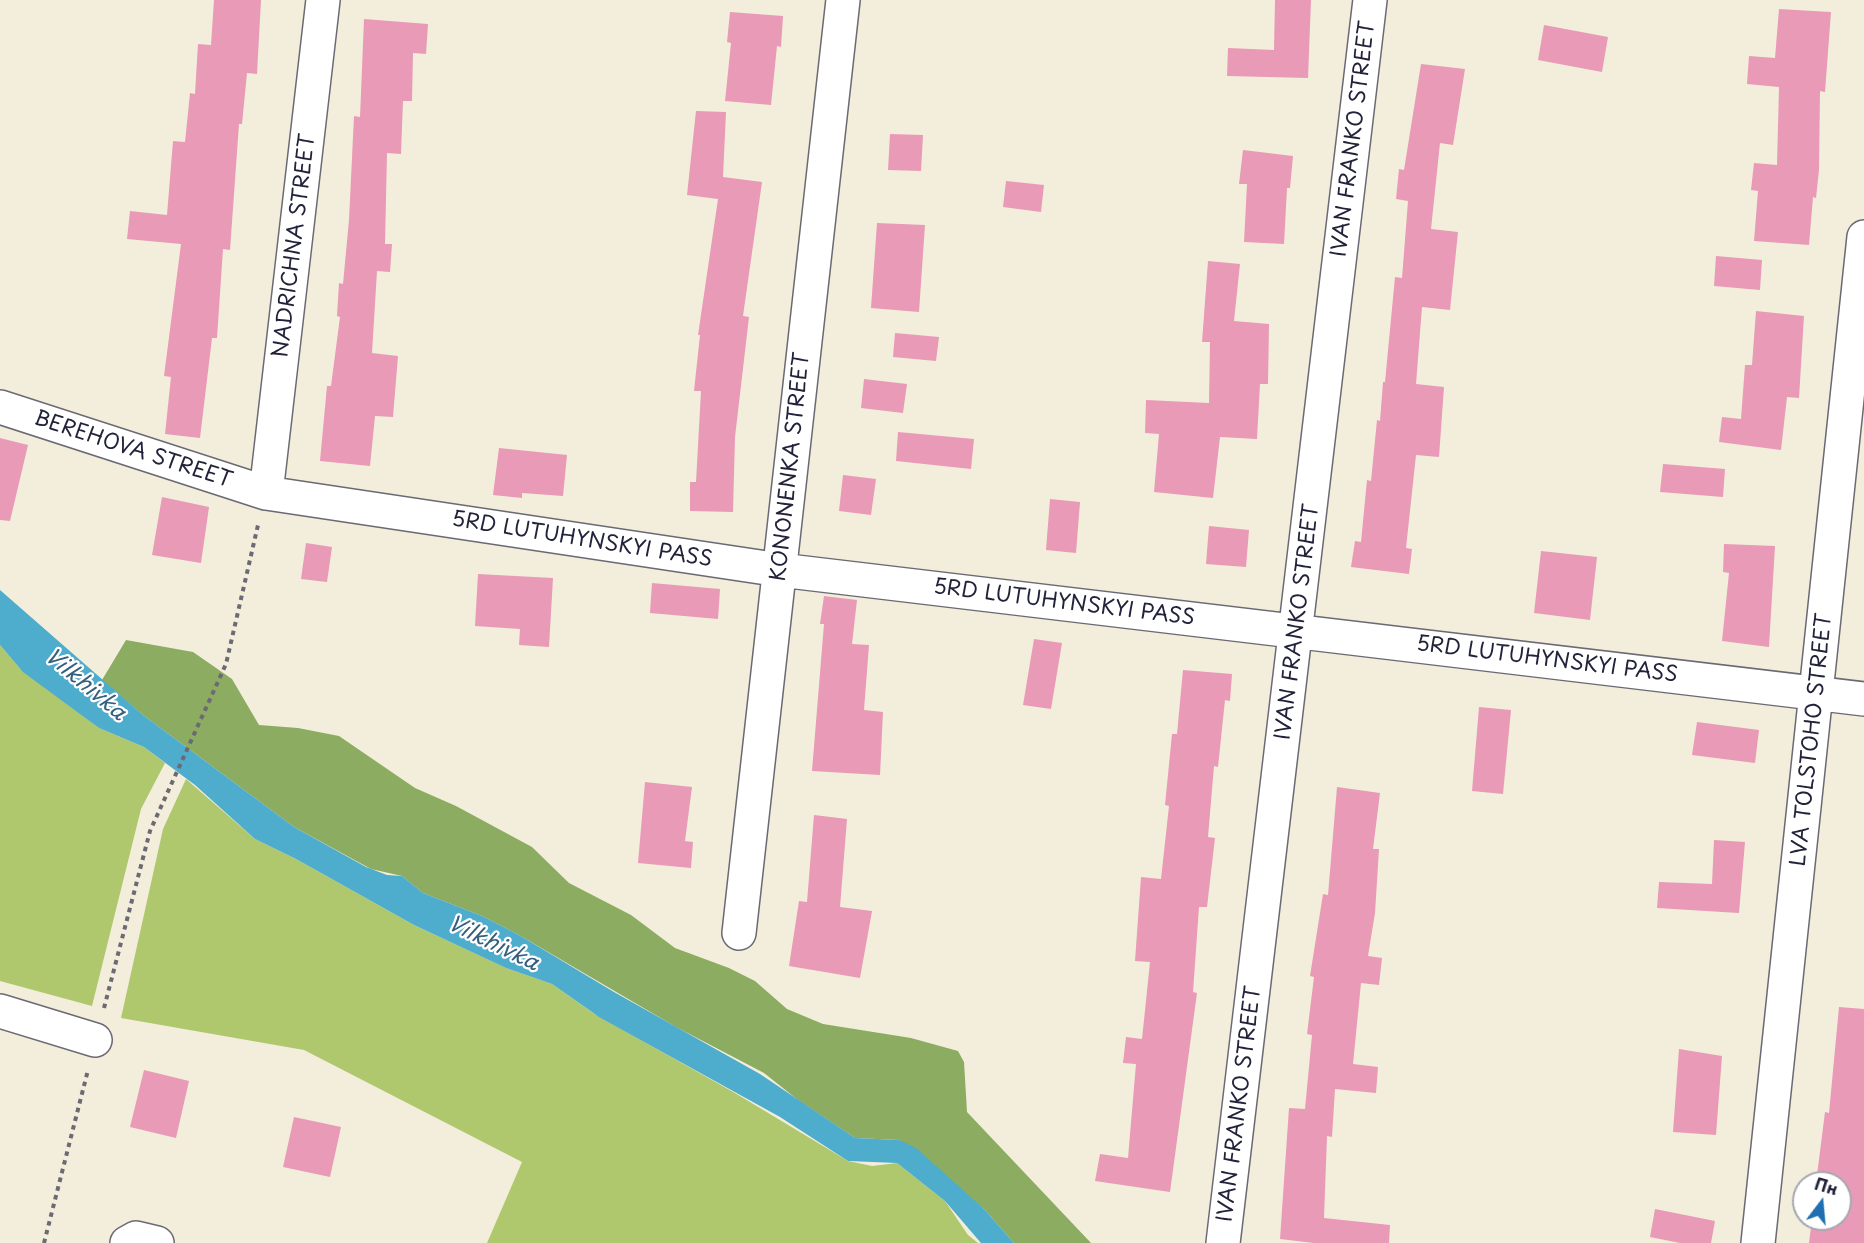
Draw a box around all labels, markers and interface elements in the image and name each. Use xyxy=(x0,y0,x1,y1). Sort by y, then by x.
street label: IVAN FRANKO STREET xyxy=(1327,20,1381,258)
street label: NADRICHNA STREET xyxy=(269,133,321,359)
street label: KONONENKA STREET xyxy=(766,351,816,583)
street label: BEREHOVA STREET xyxy=(31,406,235,494)
street label: IVAN FRANKO STREET xyxy=(1271,503,1325,741)
street label: 5RD LUTUHYNSKYI PASS xyxy=(450,507,714,573)
street label: 5RD LUTUHYNSKYI PASS xyxy=(932,574,1196,632)
street label: LVA TOLSTOHO STREET xyxy=(1786,612,1838,868)
street label: 5RD LUTUHYNSKYI PASS xyxy=(1415,631,1679,689)
water label: Vilkhivka xyxy=(39,643,131,727)
water label: Vilkhivka xyxy=(443,911,543,977)
street label: IVAN FRANKO STREET xyxy=(1213,985,1267,1223)
north arrow xyxy=(1792,1171,1852,1231)
text: Пн xyxy=(1812,1171,1841,1200)

